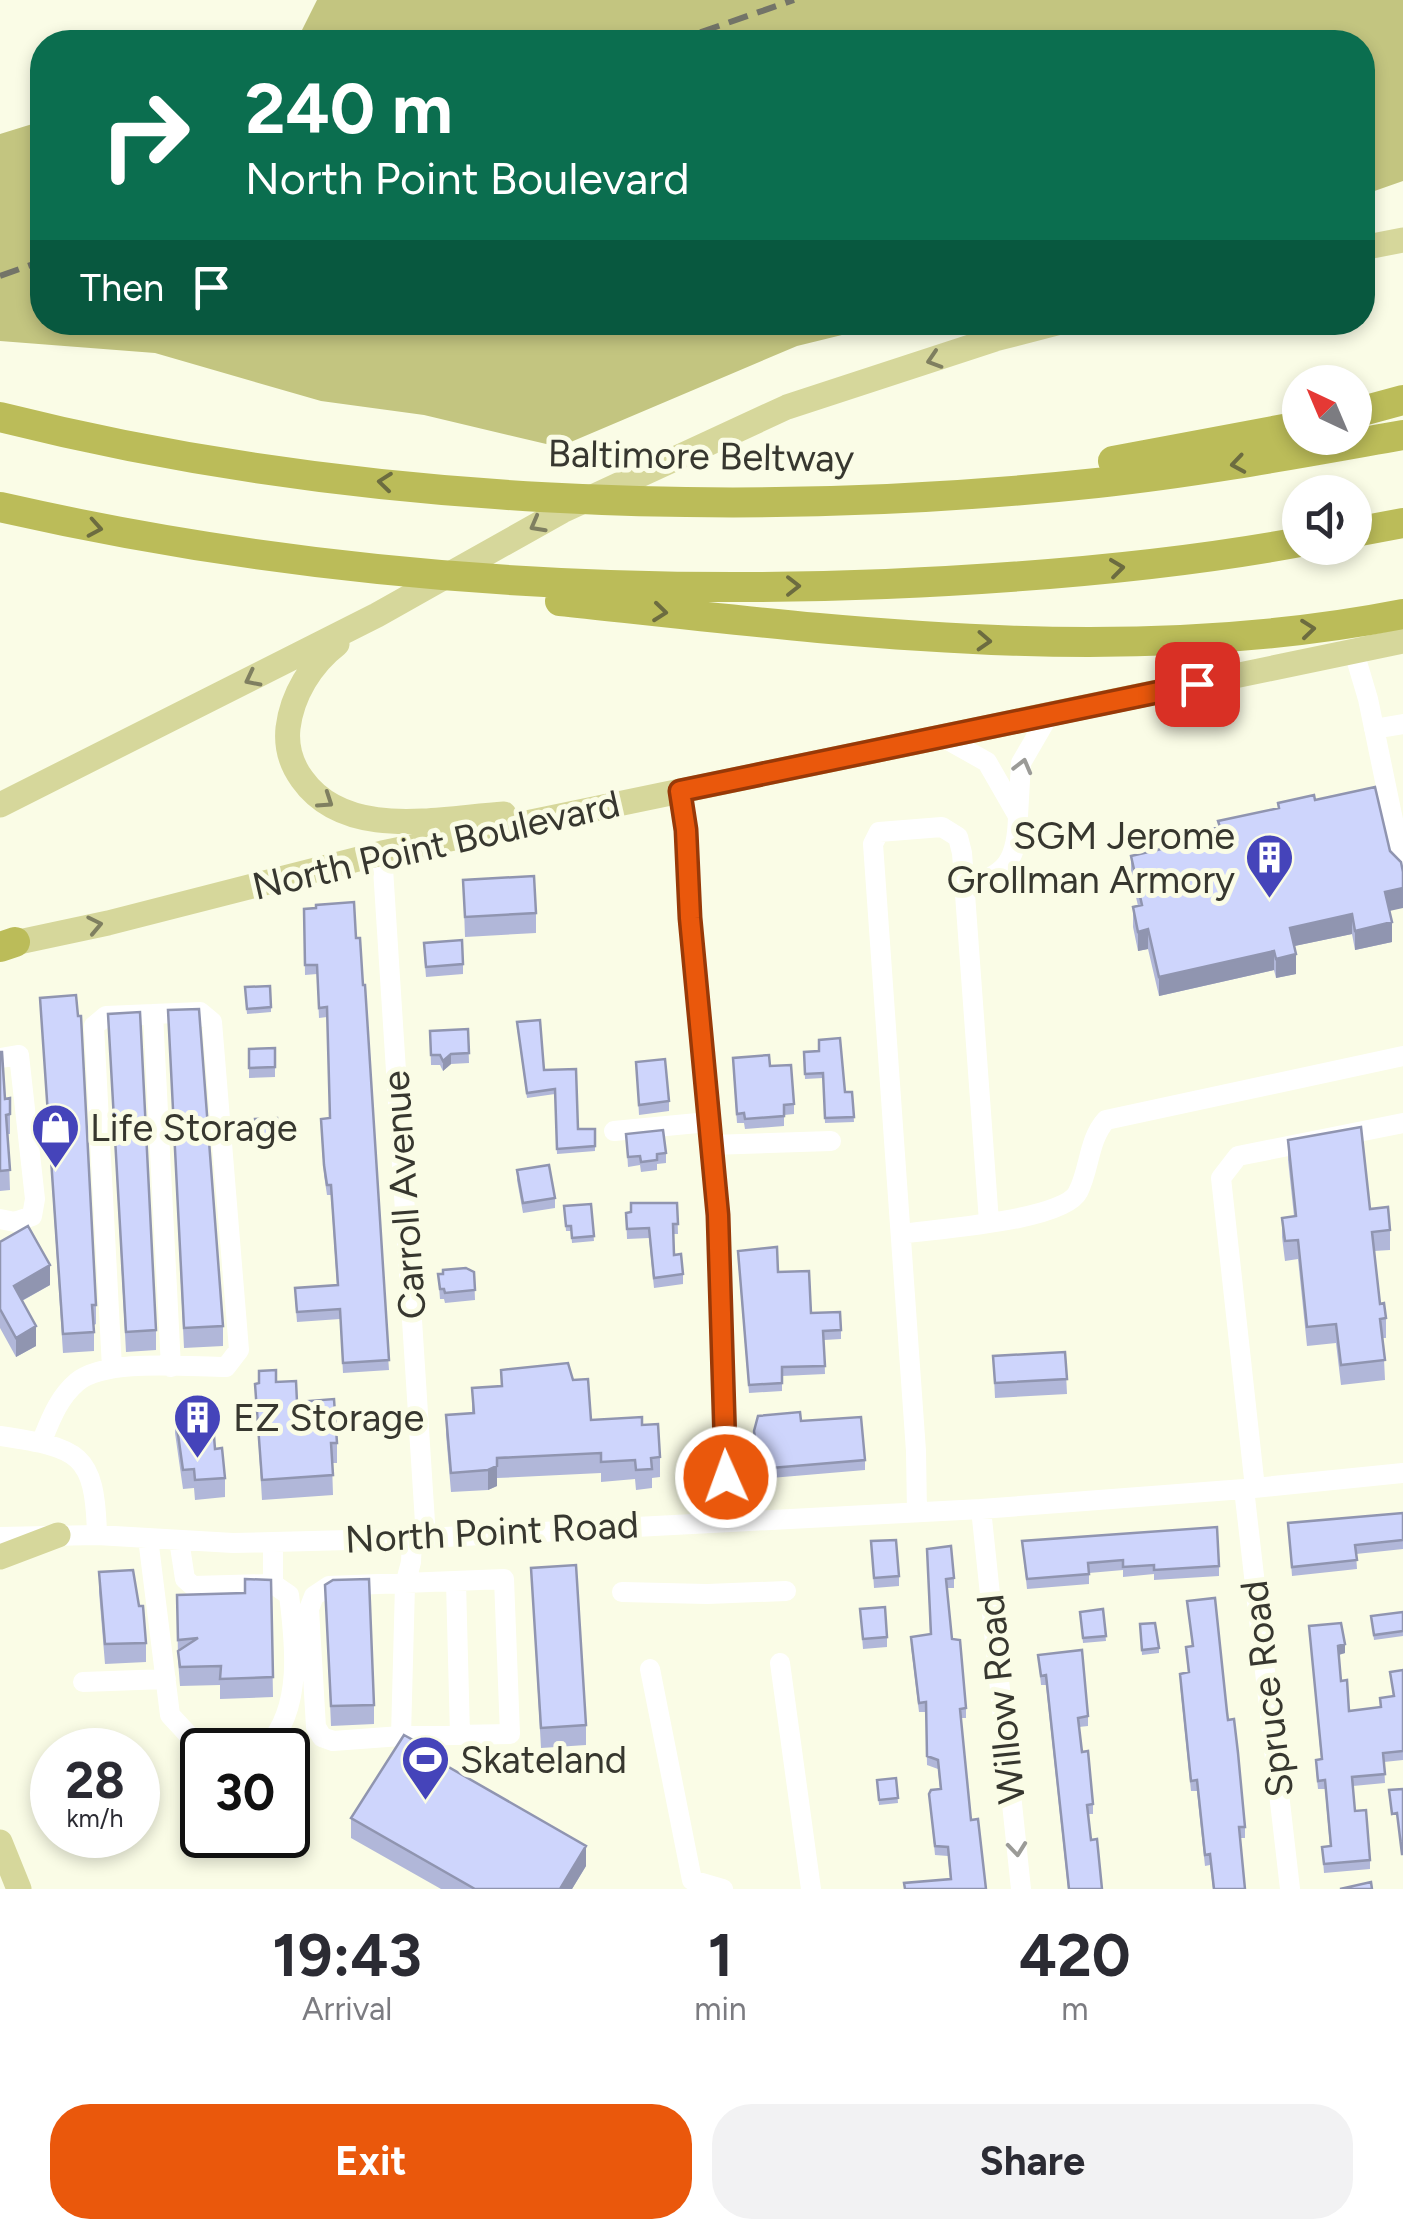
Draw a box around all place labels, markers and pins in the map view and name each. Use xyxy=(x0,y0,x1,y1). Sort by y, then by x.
pin xyxy=(1155,642,1240,727)
place label: SGM Jerome Grollman Armory xyxy=(946,813,1235,903)
building icon: SGM Jerome Grollman Armory xyxy=(1244,832,1296,900)
shop icon: Life Storage xyxy=(29,1102,81,1170)
place label: Life Storage xyxy=(90,1105,298,1151)
building icon: EZ Storage xyxy=(172,1392,224,1460)
place label: EZ Storage xyxy=(233,1395,424,1441)
sports icon: Skateland xyxy=(399,1734,451,1802)
place label: Skateland xyxy=(460,1737,627,1783)

